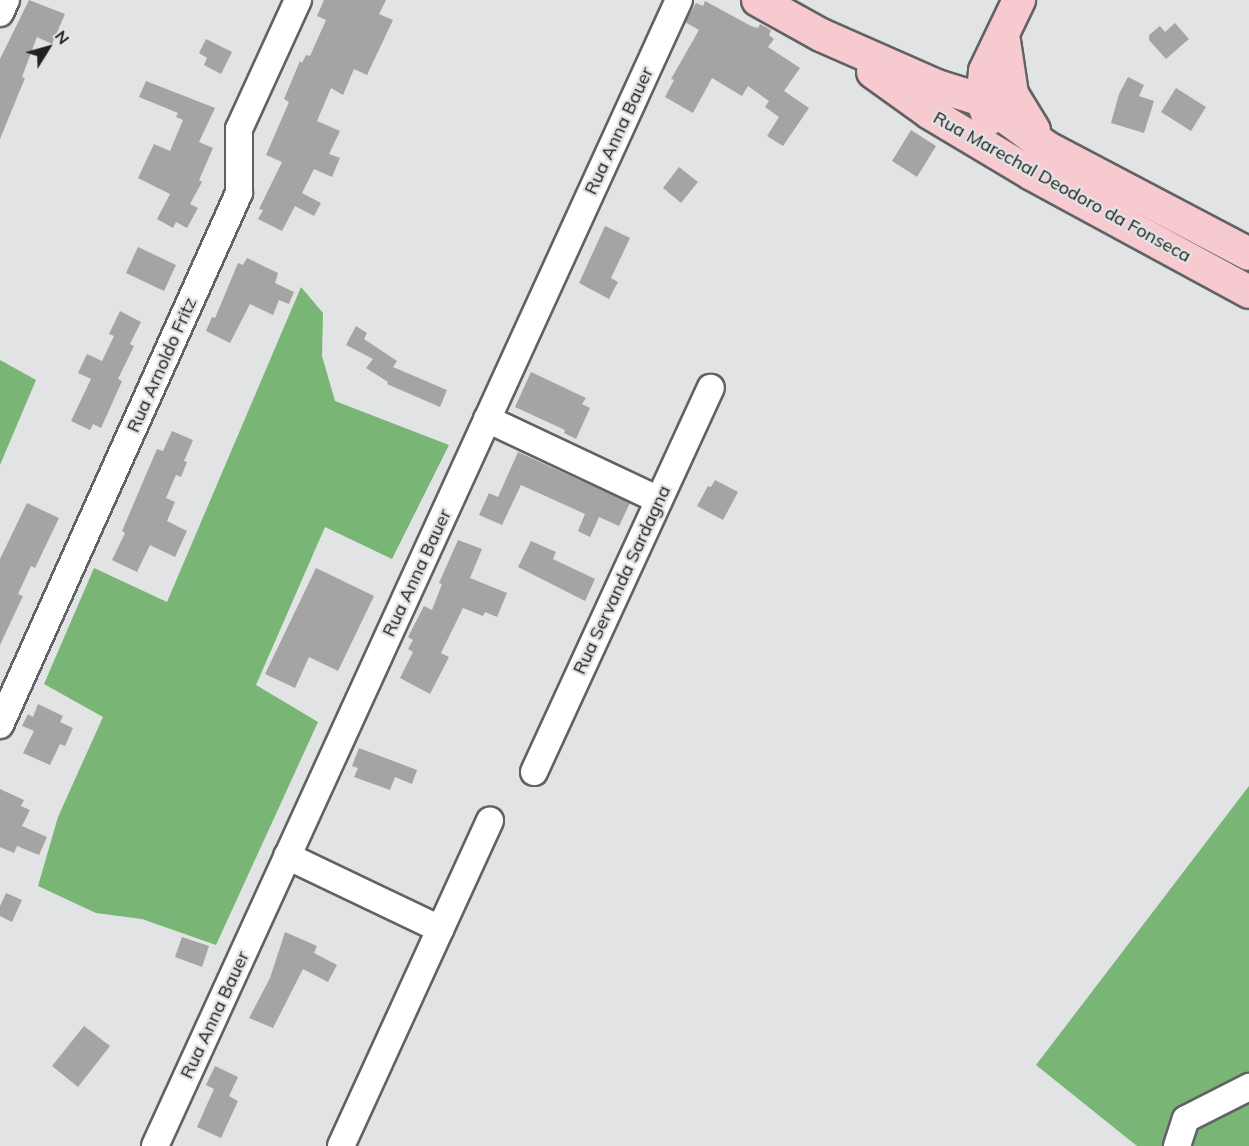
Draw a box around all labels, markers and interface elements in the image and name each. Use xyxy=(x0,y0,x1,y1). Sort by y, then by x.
north arrow xyxy=(18,18,78,78)
text: N xyxy=(51,26,74,48)
street label: Rua Anna Bauer xyxy=(580,64,658,198)
street label: Rua Marechal Deodoro da Fonseca xyxy=(929,107,1195,267)
street label: Rua Arnoldo Fritz xyxy=(123,294,201,436)
street label: Rua Servanda Sardagna xyxy=(569,482,675,678)
street label: Rua Anna Bauer xyxy=(378,506,456,640)
street label: Rua Anna Bauer xyxy=(176,948,254,1082)

